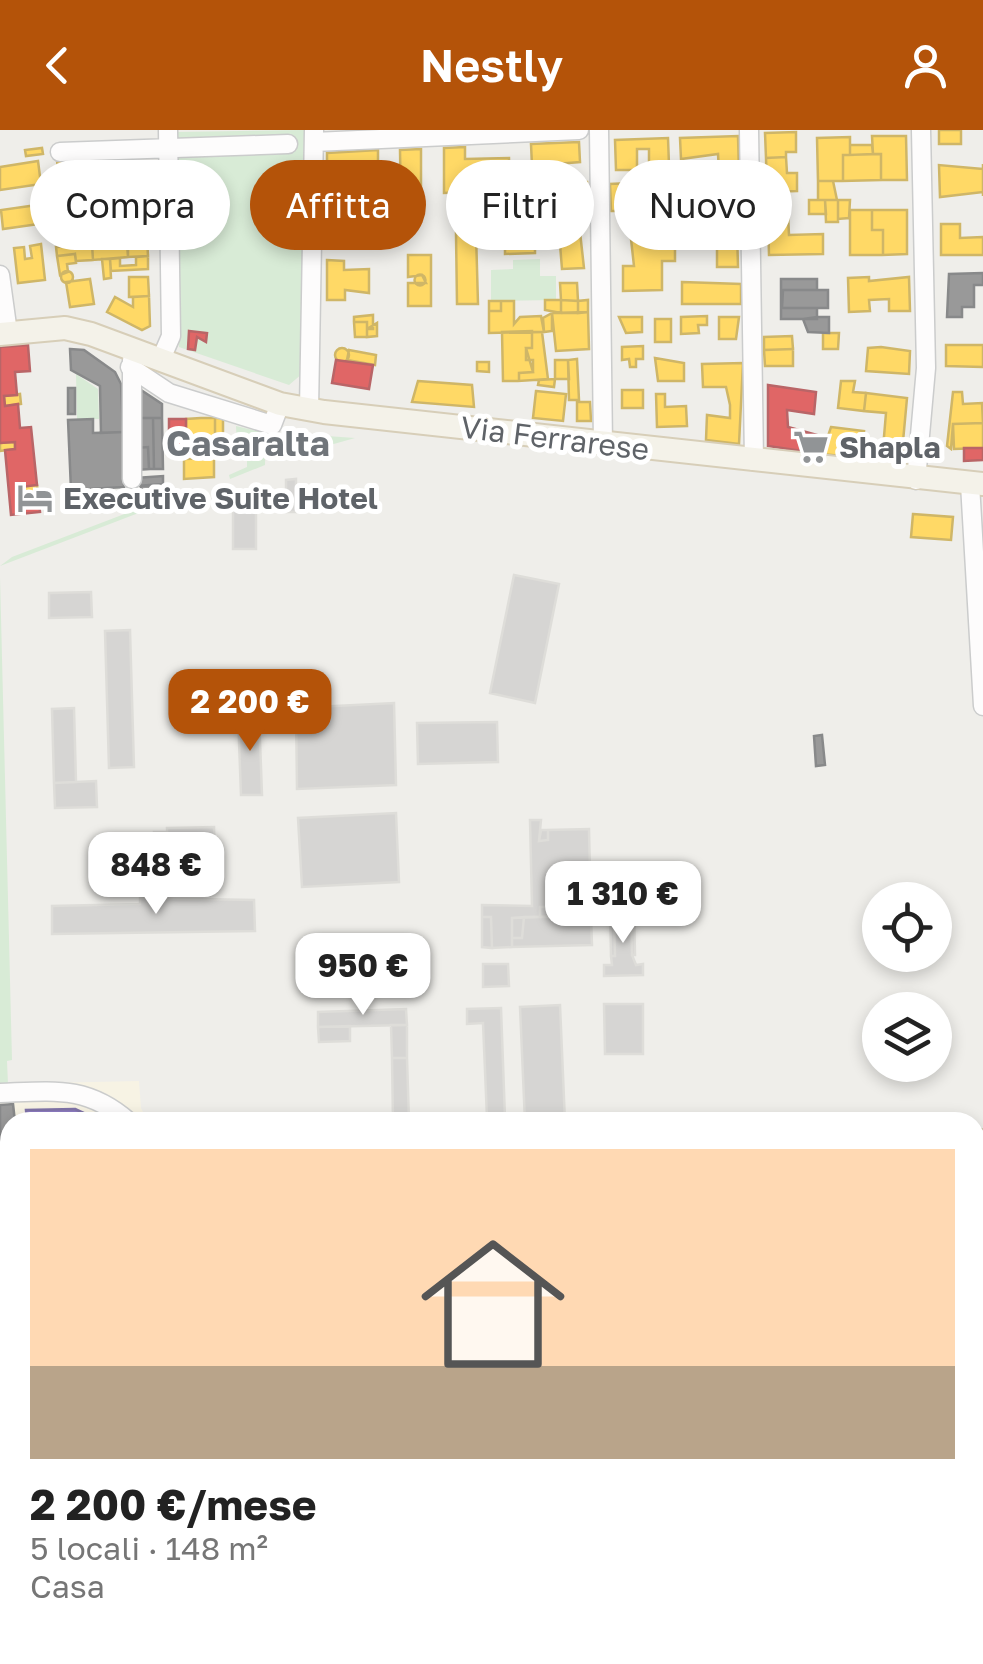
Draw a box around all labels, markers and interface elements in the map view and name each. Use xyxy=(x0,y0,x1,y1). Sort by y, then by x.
icon: back xyxy=(30,38,85,93)
text: Nestly xyxy=(420,38,563,92)
icon: person xyxy=(898,38,953,93)
chip: Compra xyxy=(30,160,230,250)
chip: Affitta xyxy=(250,160,426,250)
chip: Filtri xyxy=(446,160,594,250)
chip: Nuovo xyxy=(614,160,792,250)
street label: Via Ferrarese xyxy=(459,409,651,467)
district label: Casaralta xyxy=(166,422,330,464)
supermarket icon: Shapla xyxy=(792,428,830,466)
place label: Shapla xyxy=(839,429,941,465)
hotel icon: Executive Suite Hotel xyxy=(16,479,54,517)
place label: Executive Suite Hotel xyxy=(63,480,378,516)
pin: 2 200 € xyxy=(158,669,342,754)
text: 2 200 € xyxy=(190,682,310,720)
pin: 848 € xyxy=(86,832,226,917)
text: 848 € xyxy=(110,845,202,883)
pin: 1 310 € xyxy=(531,861,715,946)
text: 1 310 € xyxy=(567,874,679,912)
map controls xyxy=(862,882,952,1082)
button: locate xyxy=(862,882,952,972)
pin: 950 € xyxy=(293,933,433,1018)
text: 950 € xyxy=(317,946,409,984)
button: layers xyxy=(862,992,952,1082)
icon: home xyxy=(403,1214,583,1394)
text: 2 200 €/mese xyxy=(30,1479,316,1529)
text: 5 locali · 148 m² xyxy=(30,1529,268,1567)
text: Casa xyxy=(30,1567,105,1605)

